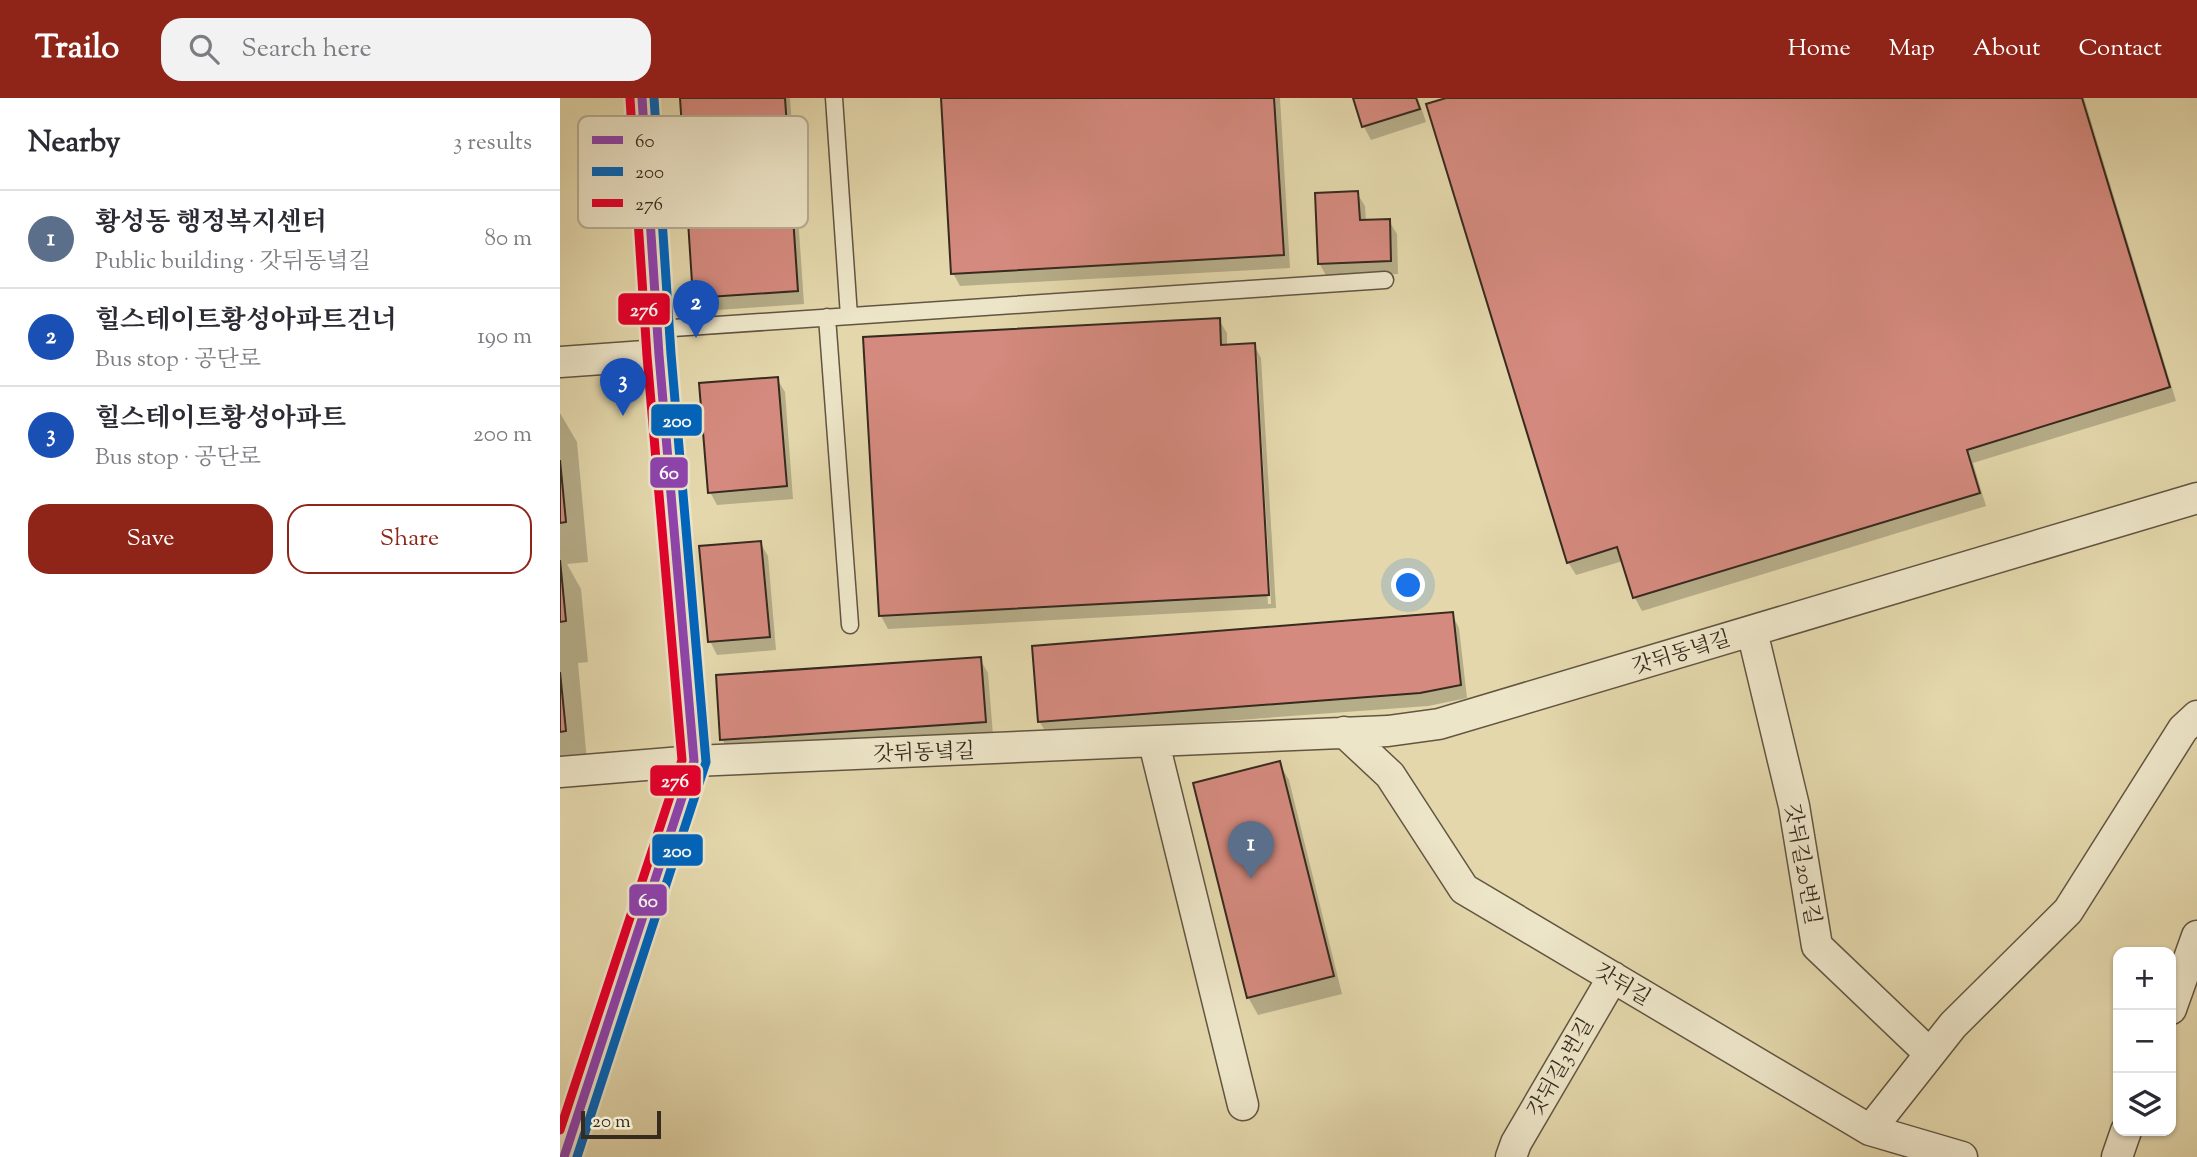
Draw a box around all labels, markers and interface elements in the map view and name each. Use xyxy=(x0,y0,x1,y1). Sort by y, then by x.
search box xyxy=(161,18,651,81)
text: Trailo xyxy=(35,25,119,73)
icon: search xyxy=(185,30,223,68)
text: Search here xyxy=(241,31,372,68)
text: Home xyxy=(1788,32,1851,66)
text: Map xyxy=(1889,32,1935,66)
text: About xyxy=(1973,32,2040,66)
text: Contact xyxy=(2078,32,2162,66)
legend xyxy=(578,116,808,228)
text: Nearby xyxy=(28,122,120,165)
text: 3 results xyxy=(453,127,532,160)
text: 60 xyxy=(635,129,655,156)
text: 200 xyxy=(635,160,664,187)
text: 276 xyxy=(635,192,663,219)
text: 황성동 행정복지센터 xyxy=(95,205,327,242)
text: 1 xyxy=(47,223,55,256)
text: 80 m xyxy=(484,223,532,256)
text: Public building · 갓뒤동녘길 xyxy=(95,246,371,279)
pin: 2 xyxy=(673,280,719,338)
line badge: 276 xyxy=(617,292,671,326)
text: 276 xyxy=(630,298,658,325)
text: 힐스테이트황성아파트건너 xyxy=(95,303,396,340)
text: 2 xyxy=(46,321,56,354)
text: 190 m xyxy=(477,321,532,354)
text: Bus stop · 공단로 xyxy=(95,344,261,377)
pin: 3 xyxy=(600,358,646,416)
text: 힐스테이트황성아파트 xyxy=(95,401,346,438)
line badge: 200 xyxy=(650,403,703,437)
text: 200 xyxy=(663,409,692,436)
text: 3 xyxy=(46,419,56,452)
text: 200 m xyxy=(473,419,532,452)
text: Bus stop · 공단로 xyxy=(95,442,261,475)
line badge: 60 xyxy=(649,456,689,489)
text: 60 xyxy=(659,461,679,488)
button: Save xyxy=(28,504,273,574)
button: Share xyxy=(287,504,532,574)
your location xyxy=(1391,568,1425,602)
street label: 갓뒤동녘길 xyxy=(1629,625,1734,683)
street label: 갓뒤동녘길 xyxy=(873,737,975,771)
line badge: 276 xyxy=(649,764,702,797)
text: 276 xyxy=(661,769,689,796)
street label: 갓뒤길20번길 xyxy=(1776,801,1826,927)
pin: 1 xyxy=(1228,821,1274,879)
line badge: 200 xyxy=(651,833,704,867)
text: 200 xyxy=(663,839,692,866)
line badge: 60 xyxy=(628,883,668,917)
text: 60 xyxy=(638,889,658,916)
map controls xyxy=(2113,947,2176,1136)
button: + xyxy=(2113,947,2176,1010)
street label: 갓뒤길 xyxy=(1588,957,1656,1014)
button: − xyxy=(2113,1010,2176,1073)
street label: 갓뒤길3번길 xyxy=(1521,1013,1602,1123)
button: layers xyxy=(2113,1073,2176,1136)
scale bar xyxy=(581,1108,662,1140)
text: 20 m xyxy=(592,1109,631,1136)

